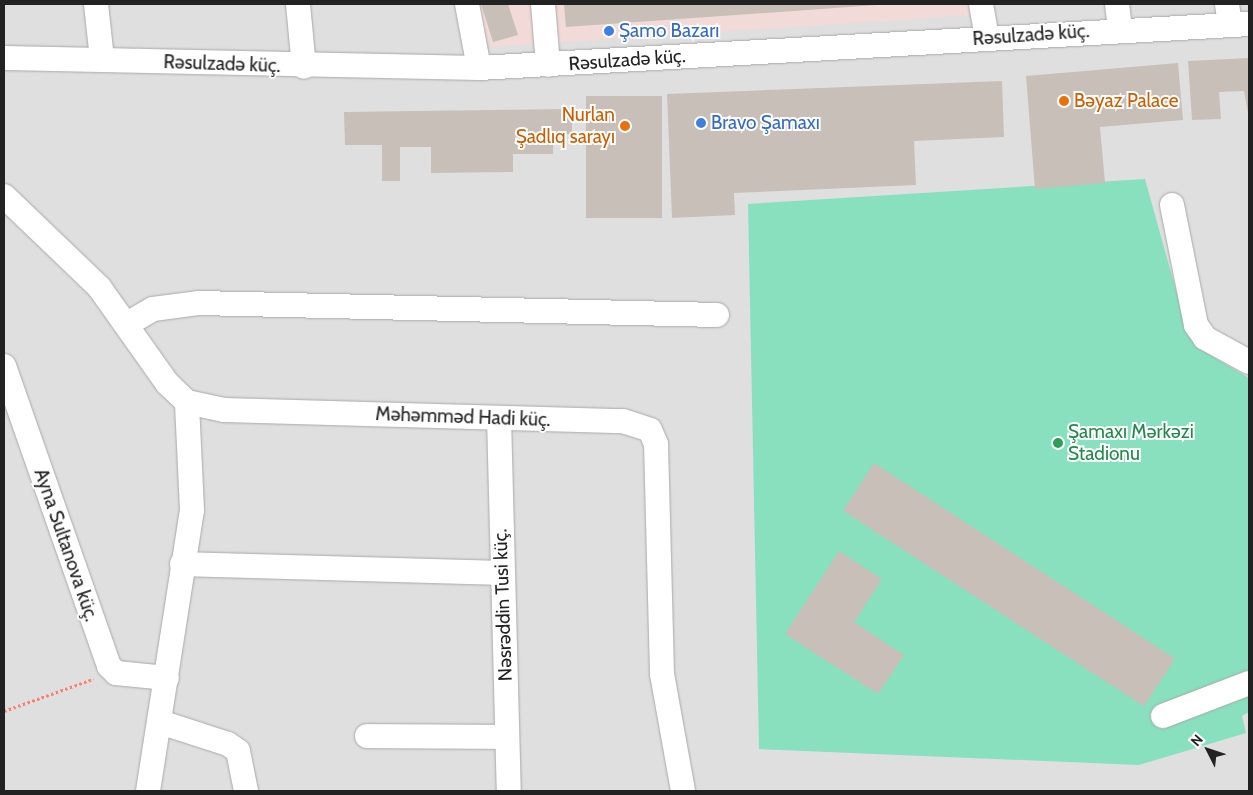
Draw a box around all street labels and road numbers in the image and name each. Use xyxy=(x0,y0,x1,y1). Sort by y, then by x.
street label: Rəsulzadə küç. xyxy=(972,20,1090,50)
street label: Rəsulzadə küç. xyxy=(568,45,686,75)
street label: Rəsulzadə küç. xyxy=(163,51,281,77)
street label: Məhəmməd Hadi küç. xyxy=(375,403,551,431)
street label: Ayna Sultanova küç. xyxy=(29,466,103,624)
street label: Nəsrəddin Tusi küç. xyxy=(489,528,517,682)

